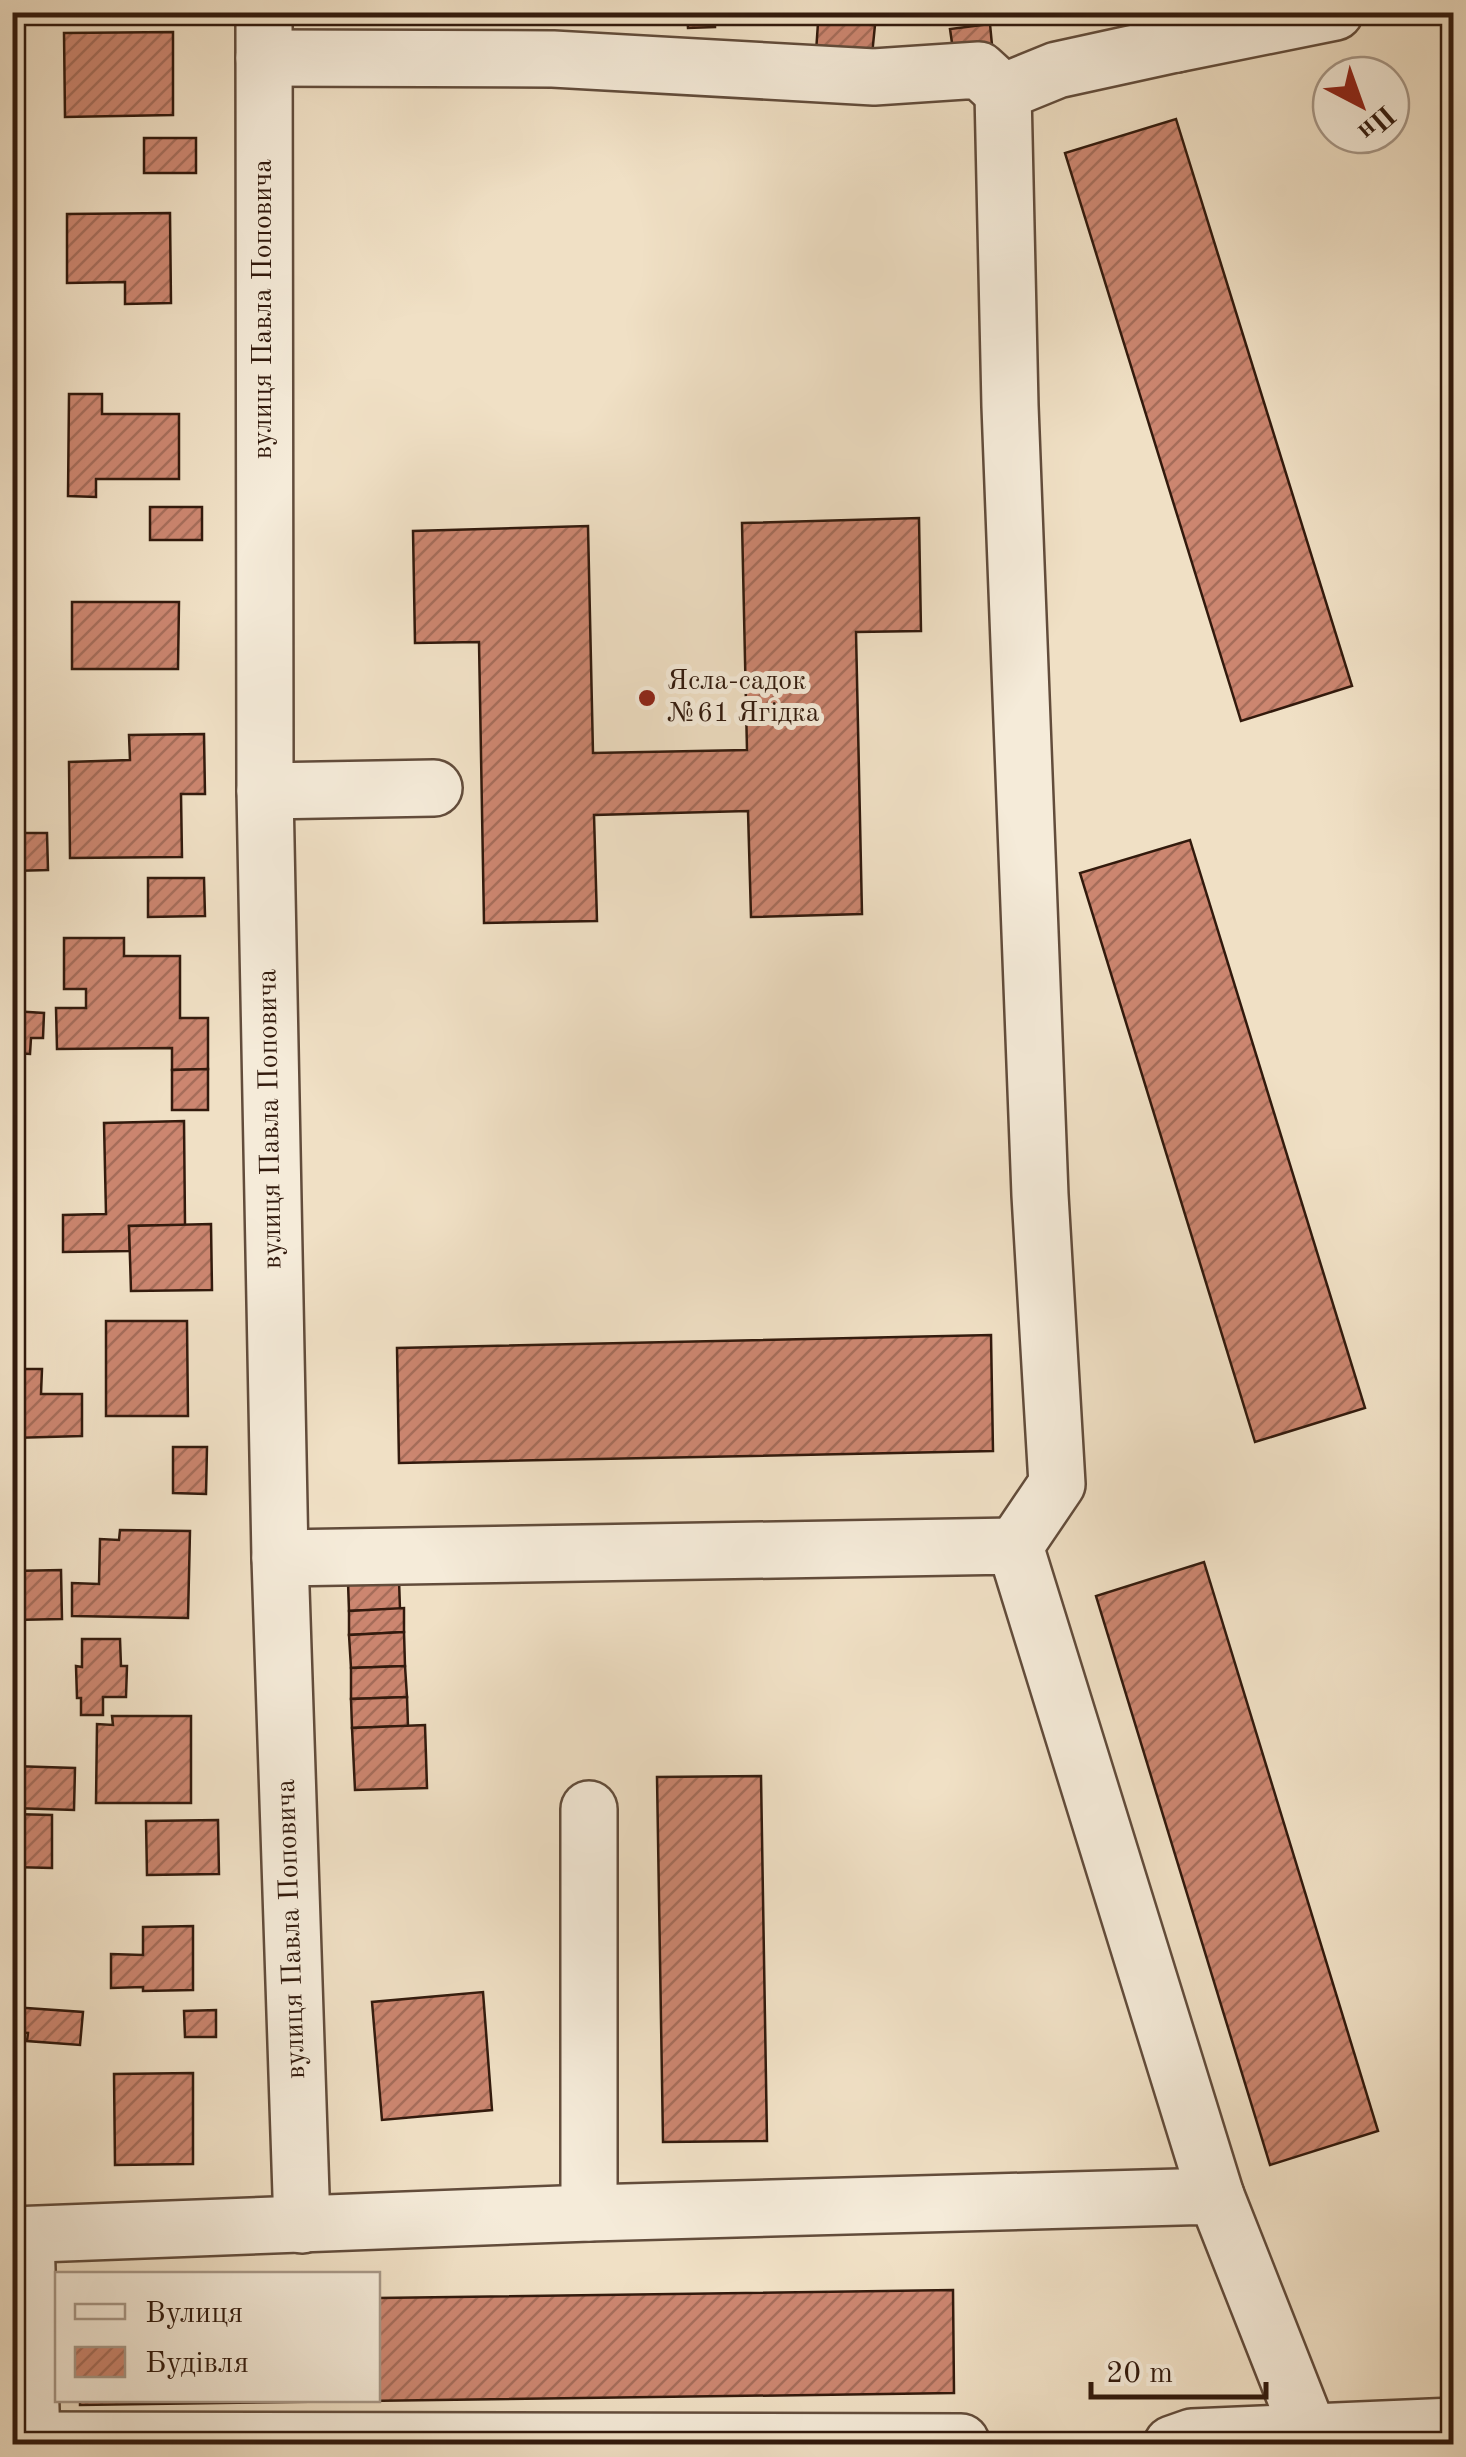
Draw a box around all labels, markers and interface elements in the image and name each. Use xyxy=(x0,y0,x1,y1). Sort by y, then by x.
north arrow xyxy=(1311,55,1411,155)
text: Пн xyxy=(1352,98,1399,145)
street label: вулиця Павла Поповича xyxy=(250,159,278,459)
place label: Ясла-садок №61 Ягідка xyxy=(667,668,820,728)
marker: Ясла-садок №61 Ягідка xyxy=(636,687,658,709)
street label: вулиця Павла Поповича xyxy=(254,968,288,1269)
street label: вулиця Павла Поповича xyxy=(273,1778,311,2080)
legend xyxy=(55,2272,380,2402)
text: Вулиця xyxy=(145,2299,243,2329)
scale bar xyxy=(1091,2337,1266,2399)
text: Будівля xyxy=(145,2349,249,2379)
text: 20 m xyxy=(1106,2359,1173,2389)

